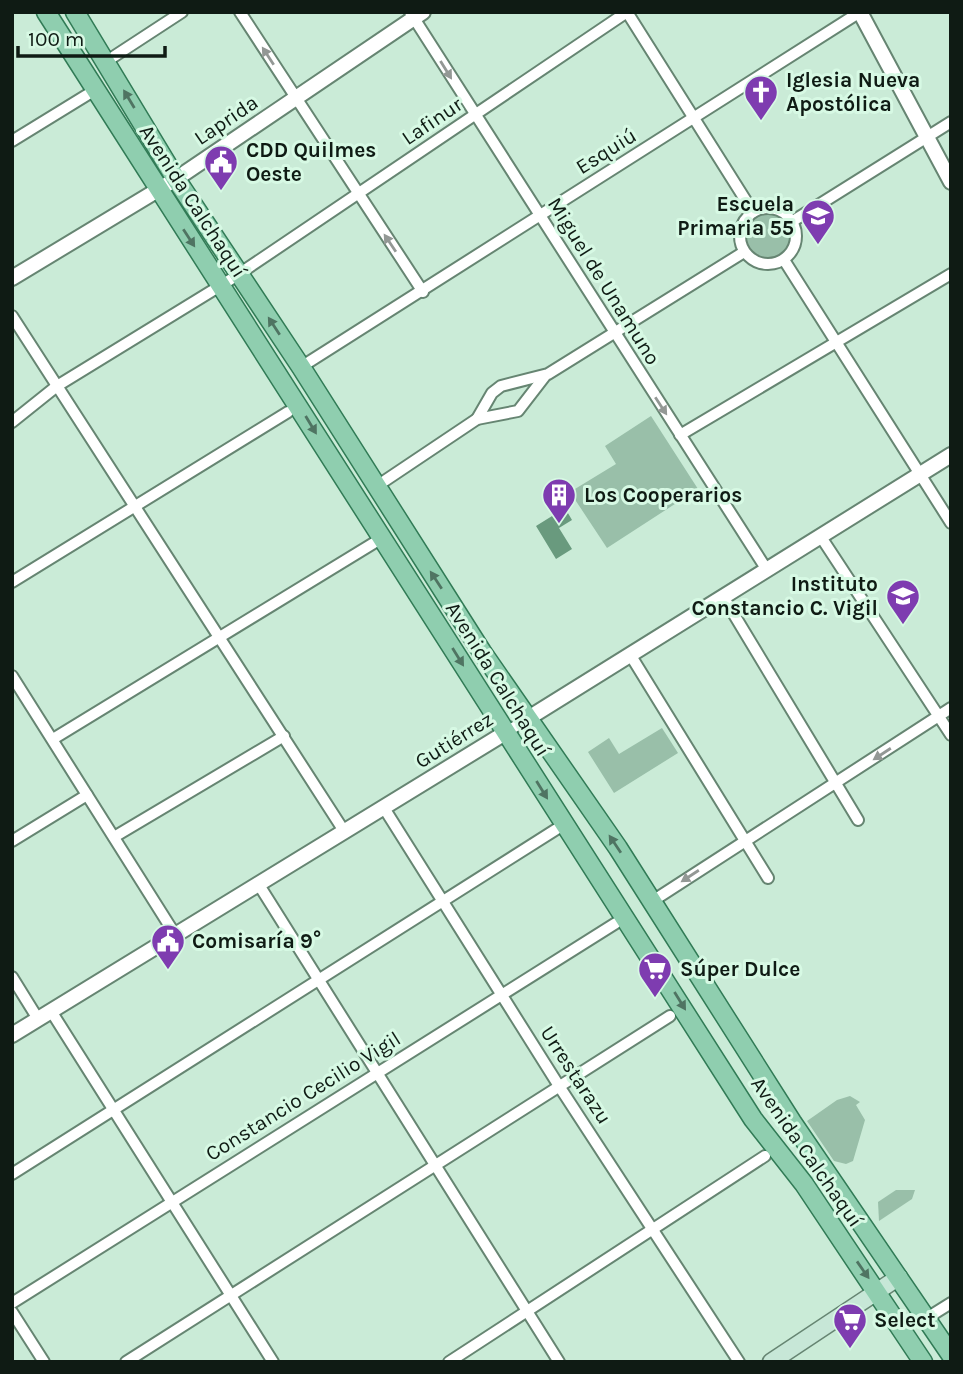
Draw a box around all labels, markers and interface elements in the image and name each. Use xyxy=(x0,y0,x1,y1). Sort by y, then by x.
scale bar xyxy=(18,14,164,58)
text: 100 m xyxy=(28,27,85,51)
one-way arrow xyxy=(261,46,274,65)
one-way arrow xyxy=(440,60,453,80)
place label: Iglesia Nueva Apostólica xyxy=(786,68,920,116)
church icon: Iglesia Nueva Apostólica xyxy=(742,73,780,122)
one-way arrow xyxy=(123,89,135,108)
street label: Laprida xyxy=(190,90,262,150)
street label: Lafinur xyxy=(397,92,467,150)
street label: Avenida Calchaquí xyxy=(135,120,252,283)
street label: Esquiú xyxy=(571,123,641,179)
place label: CDD Quilmes Oeste xyxy=(246,138,376,186)
public building icon: CDD Quilmes Oeste xyxy=(202,143,240,192)
place label: Escuela Primaria 55 xyxy=(677,192,794,240)
street label: Miguel de Unamuno xyxy=(543,193,665,369)
school or university icon: Escuela Primaria 55 xyxy=(799,197,837,246)
one-way arrow xyxy=(182,229,196,247)
one-way arrow xyxy=(383,234,397,252)
one-way arrow xyxy=(268,316,281,335)
one-way arrow xyxy=(654,397,667,416)
one-way arrow xyxy=(304,416,317,435)
building icon: Los Cooperarios xyxy=(540,476,578,525)
place label: Los Cooperarios xyxy=(584,483,742,507)
one-way arrow xyxy=(429,570,442,589)
place label: Instituto Constancio C. Vigil xyxy=(692,572,878,620)
school or university icon: Instituto Constancio C. Vigil xyxy=(884,577,922,626)
street label: Avenida Calchaquí xyxy=(441,597,556,761)
one-way arrow xyxy=(451,648,464,667)
street label: Gutiérrez xyxy=(411,707,497,773)
one-way arrow xyxy=(872,747,891,760)
one-way arrow xyxy=(535,781,548,800)
one-way arrow xyxy=(608,834,621,854)
one-way arrow xyxy=(680,870,700,883)
public building icon: Comisaría 9° xyxy=(149,922,187,971)
place label: Comisaría 9° xyxy=(192,929,321,953)
supermarket icon: Súper Dulce xyxy=(636,950,674,999)
place label: Súper Dulce xyxy=(680,957,800,981)
one-way arrow xyxy=(673,992,686,1011)
street label: Urrestarazu xyxy=(535,1021,617,1129)
street label: Constancio Cecilio Vigil xyxy=(201,1026,405,1166)
street label: Avenida Calchaquí xyxy=(746,1072,868,1232)
one-way arrow xyxy=(856,1261,870,1279)
supermarket icon: Select xyxy=(831,1301,869,1350)
place label: Select xyxy=(874,1308,935,1332)

